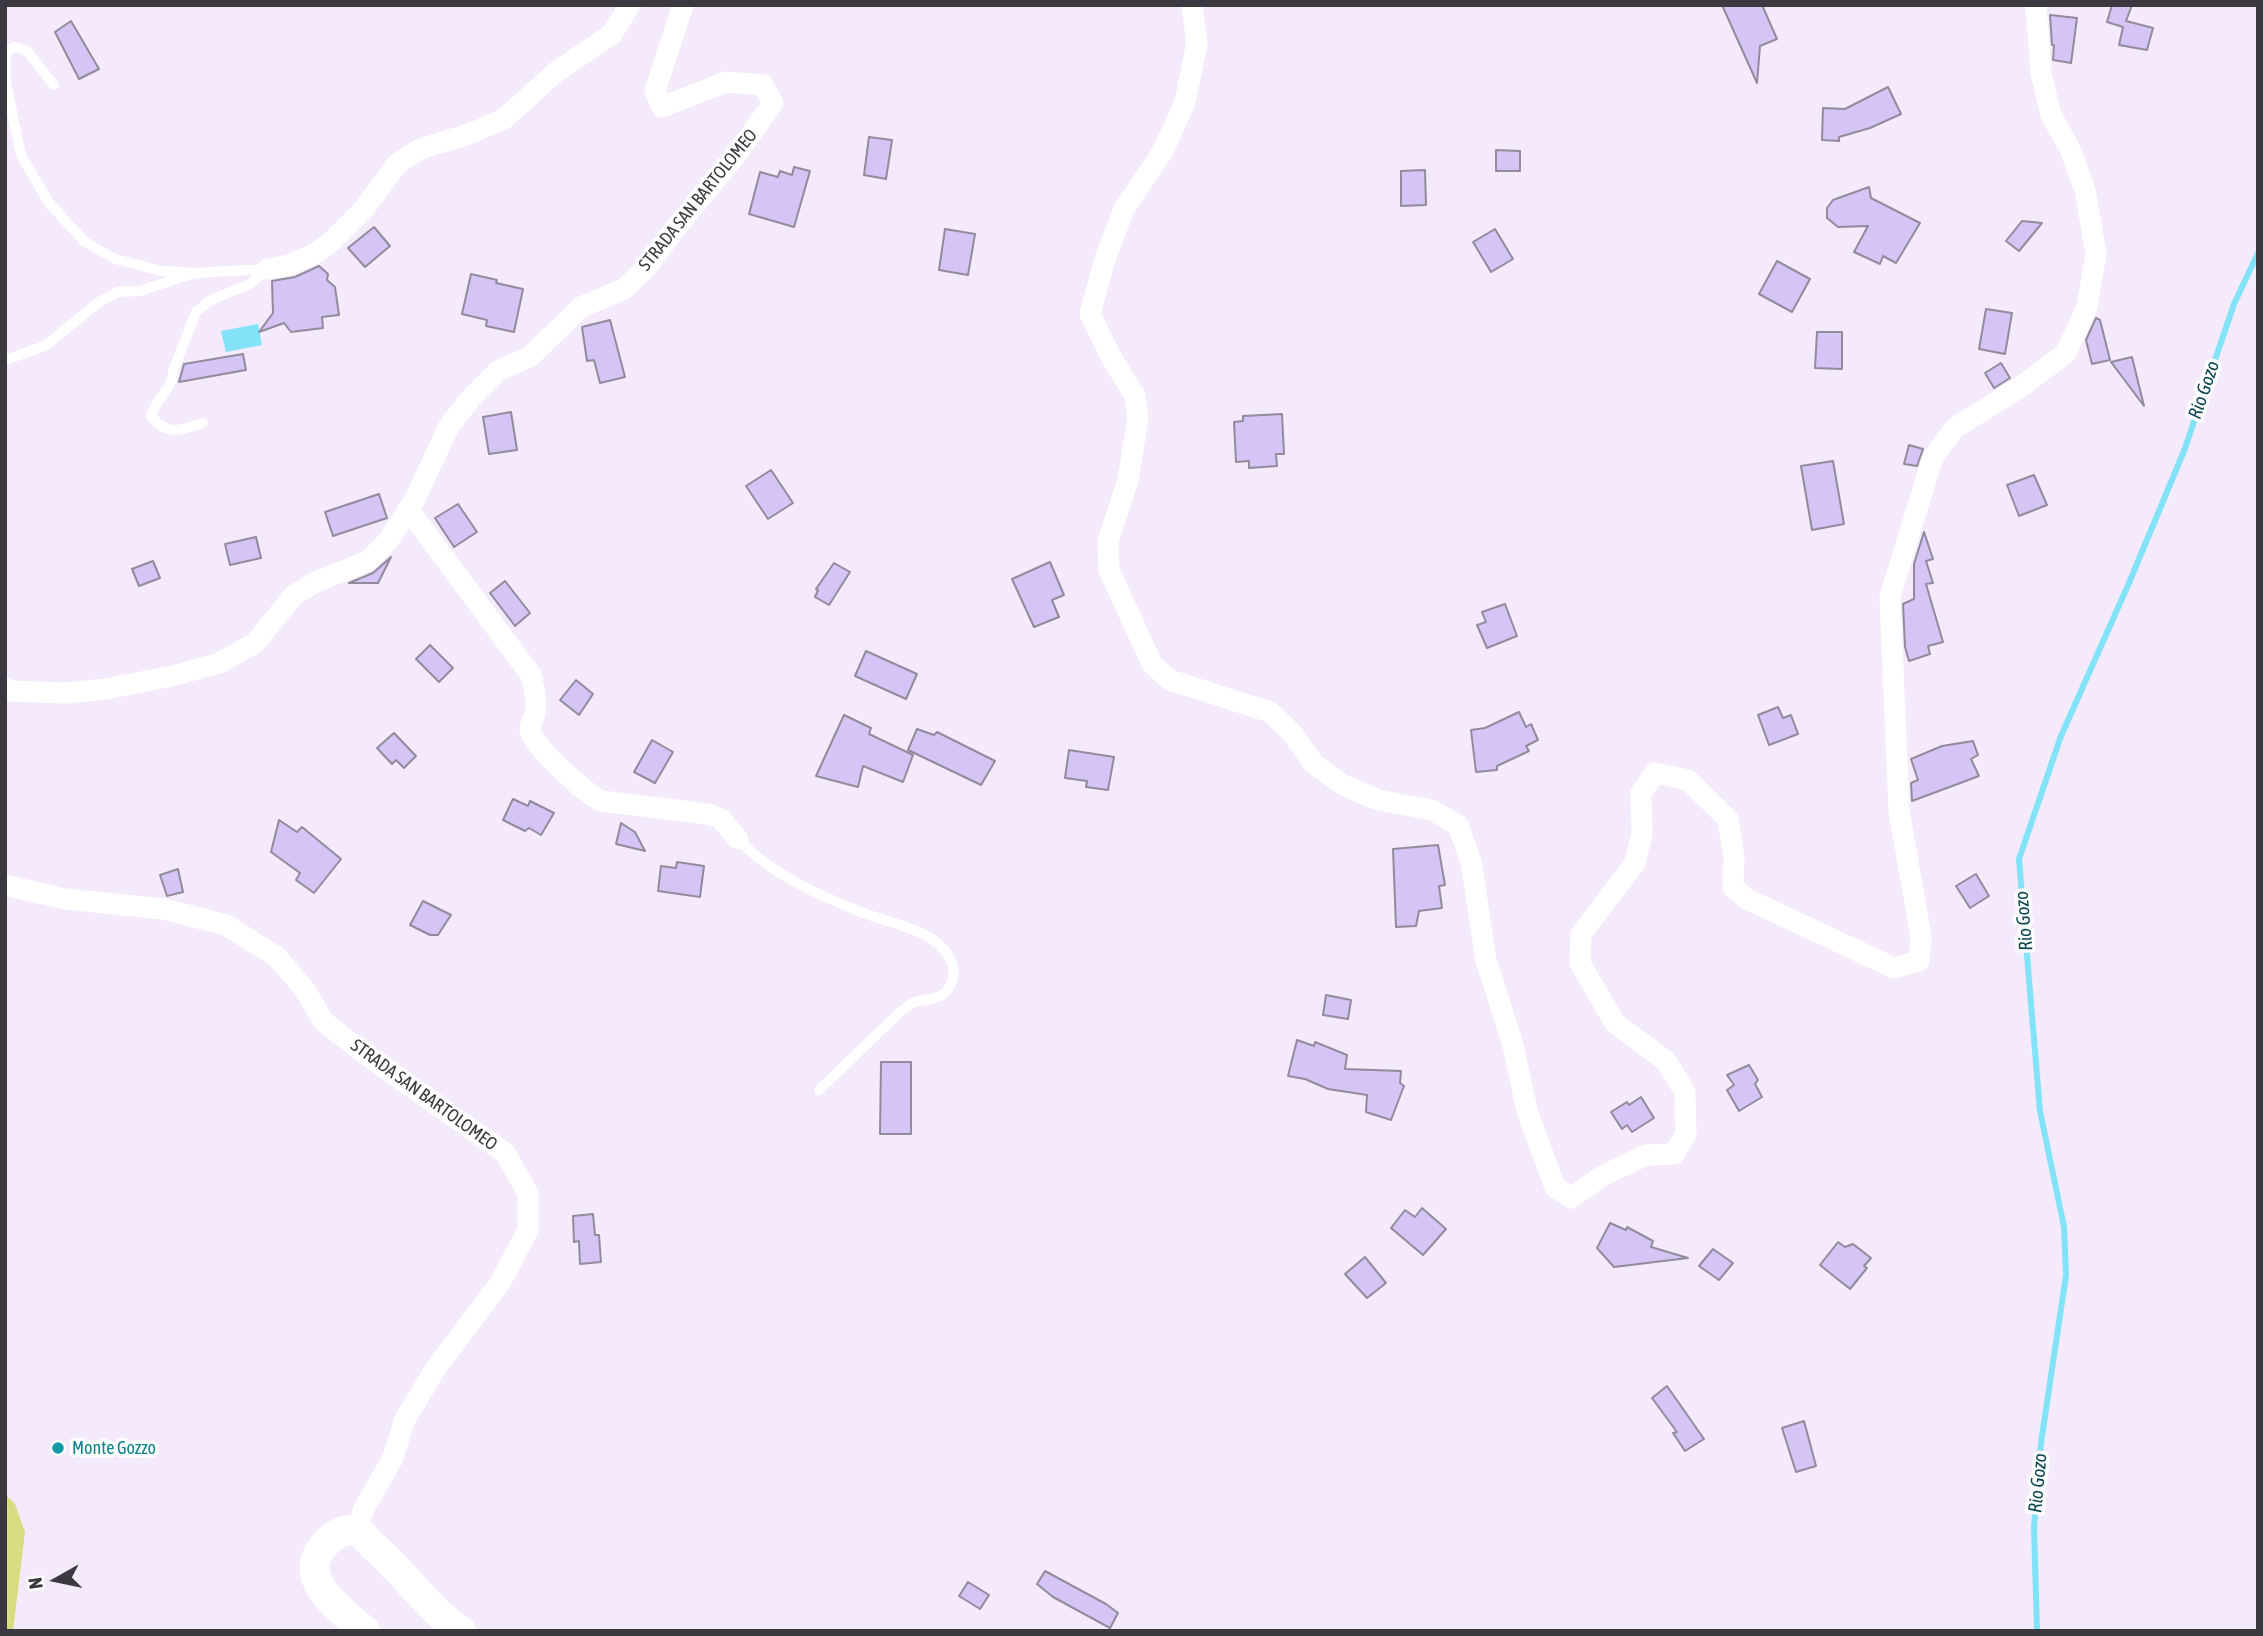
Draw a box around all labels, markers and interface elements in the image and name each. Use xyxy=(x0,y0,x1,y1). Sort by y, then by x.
street label: STRADA SAN BARTOLOMEO xyxy=(634,125,762,275)
water label: Rio Gozo xyxy=(2183,358,2225,422)
water label: Rio Gozo xyxy=(2010,890,2038,952)
street label: STRADA SAN BARTOLOMEO xyxy=(347,1035,501,1155)
place label: Monte Gozzo xyxy=(72,1437,156,1459)
marker: Monte Gozzo xyxy=(50,1440,66,1456)
water label: Rio Gozo xyxy=(2024,1452,2052,1514)
north arrow xyxy=(21,1545,91,1615)
text: N xyxy=(24,1576,47,1591)

